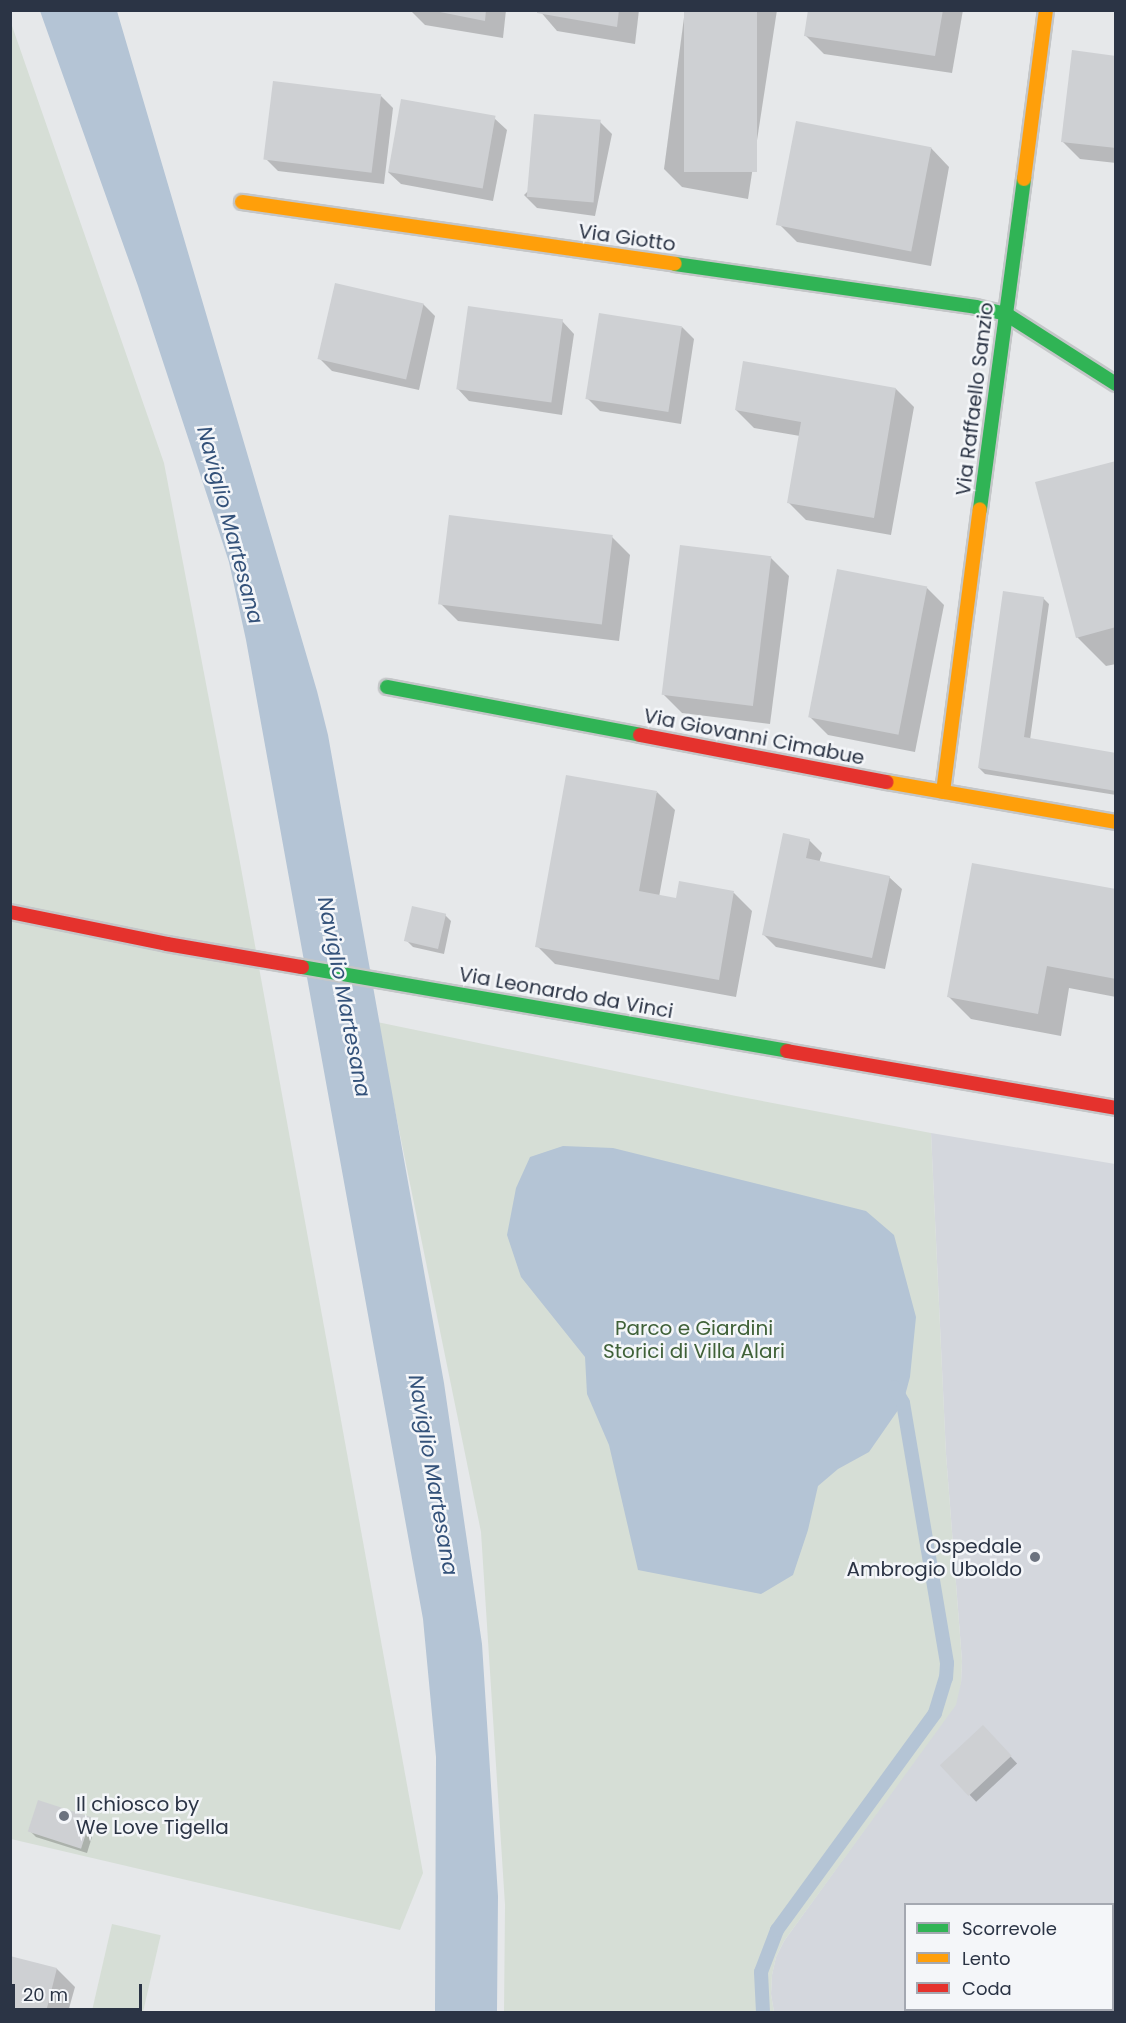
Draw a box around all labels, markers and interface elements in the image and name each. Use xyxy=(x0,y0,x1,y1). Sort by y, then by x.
street label: Via Giotto xyxy=(577,219,677,257)
street label: Via Raffaello Sanzio xyxy=(951,301,999,497)
water label: Naviglio Martesana xyxy=(191,423,269,627)
street label: Via Giovanni Cimabue xyxy=(642,704,866,770)
water label: Naviglio Martesana xyxy=(312,895,376,1099)
street label: Via Leonardo da Vinci xyxy=(457,962,675,1024)
park label: Parco e Giardini Storici di Villa Alari xyxy=(603,1317,785,1364)
water label: Naviglio Martesana xyxy=(403,1373,463,1577)
place label: Ospedale Ambrogio Uboldo xyxy=(847,1534,1022,1581)
marker: Ospedale Ambrogio Uboldo xyxy=(1026,1548,1044,1566)
place label: Il chiosco by We Love Tigella xyxy=(76,1792,229,1839)
marker: Il chiosco by We Love Tigella xyxy=(57,1809,71,1823)
legend xyxy=(904,1903,1114,2011)
text: Scorrevole xyxy=(962,1916,1057,1941)
text: Lento xyxy=(962,1946,1011,1971)
scale bar xyxy=(15,1972,146,2010)
text: Coda xyxy=(962,1976,1012,2001)
text: 20 m xyxy=(23,1982,68,2007)

